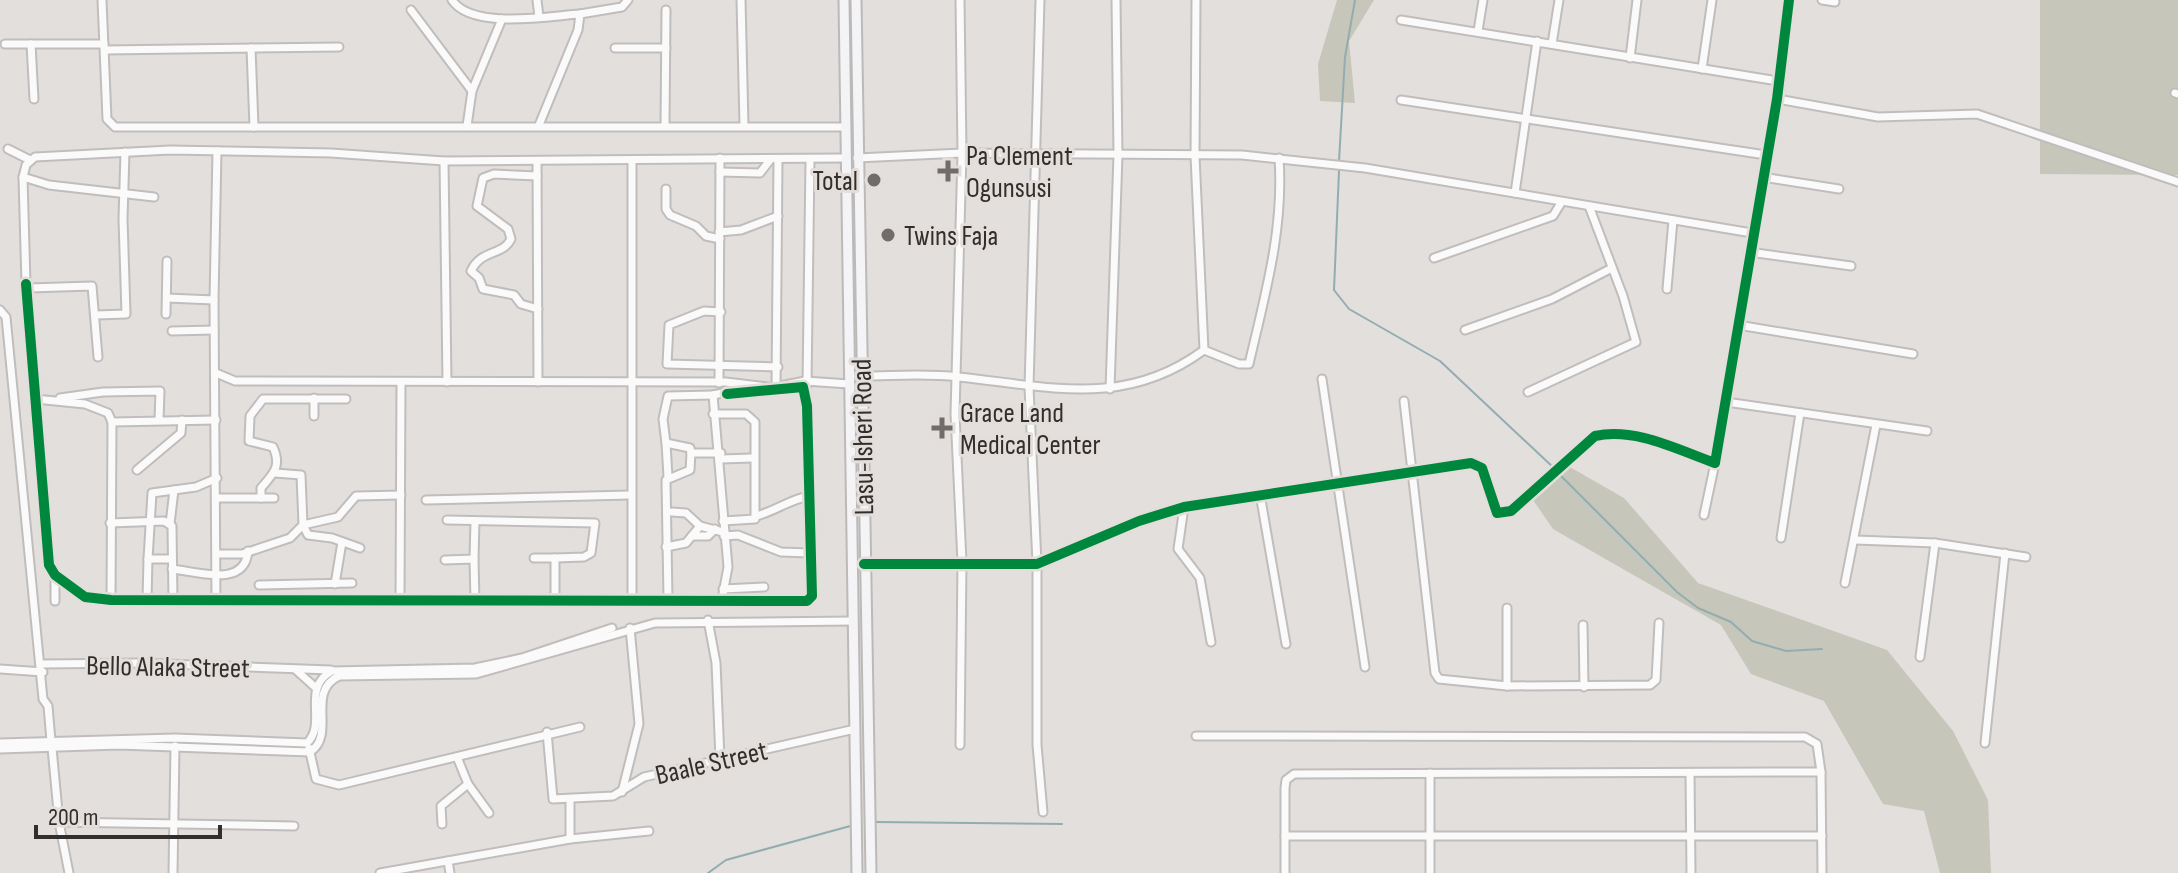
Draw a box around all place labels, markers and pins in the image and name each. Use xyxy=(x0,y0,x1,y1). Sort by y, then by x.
place label: Pa Clement Ogunsusi xyxy=(966,140,1073,205)
marker: Pa Clement Ogunsusi xyxy=(937,160,959,182)
place label: Total xyxy=(812,165,858,198)
marker: Total xyxy=(865,171,883,189)
place label: Twins Faja xyxy=(904,220,998,253)
marker: Twins Faja xyxy=(879,226,897,244)
place label: Grace Land Medical Center xyxy=(960,397,1100,462)
marker: Grace Land Medical Center xyxy=(931,417,953,439)

